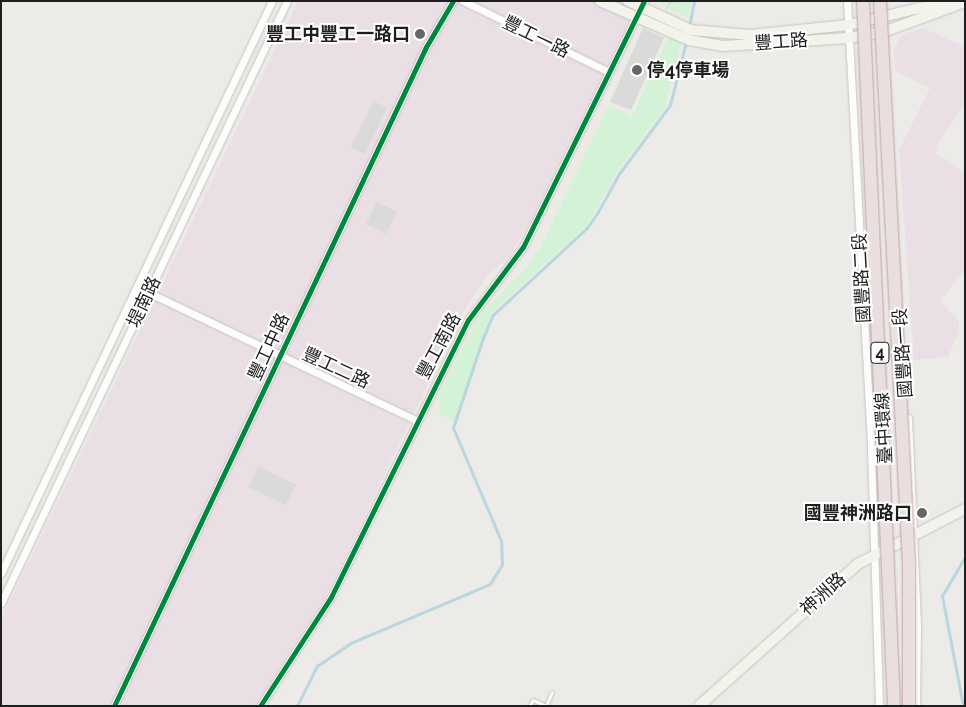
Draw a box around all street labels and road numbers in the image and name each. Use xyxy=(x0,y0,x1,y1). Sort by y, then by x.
street label: 豐工一路 xyxy=(499,12,573,62)
street label: 豐工路 xyxy=(753,29,809,55)
street label: 國豐路二段 xyxy=(849,232,875,324)
street label: 堤南路 xyxy=(123,273,165,331)
street label: 國豐路一段 xyxy=(889,307,917,399)
street label: 豐工南路 xyxy=(413,309,465,383)
street label: 豐工中路 xyxy=(244,310,294,384)
road number: 4 xyxy=(870,339,890,366)
street label: 豐工二路 xyxy=(299,343,373,393)
street label: 臺中環線 xyxy=(871,391,897,465)
street label: 神洲路 xyxy=(796,568,850,620)

